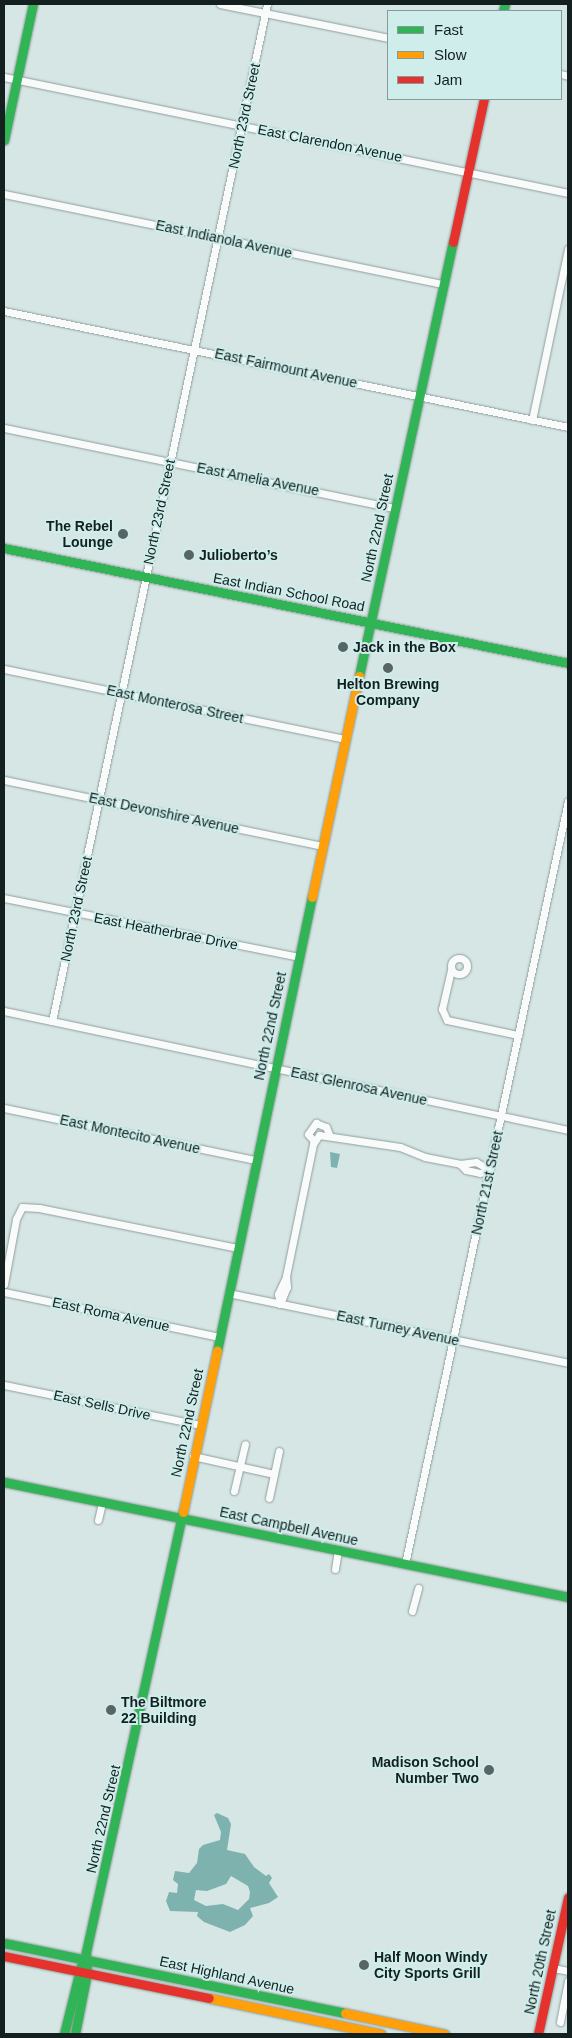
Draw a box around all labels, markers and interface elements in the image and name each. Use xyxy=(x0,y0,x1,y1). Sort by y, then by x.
legend xyxy=(387,10,562,100)
text: Fast xyxy=(434,21,463,38)
text: Slow xyxy=(434,46,467,63)
street label: North 23rd Street xyxy=(225,62,263,170)
text: Jam xyxy=(434,71,462,88)
street label: East Clarendon Avenue xyxy=(256,121,404,165)
street label: East Indianola Avenue xyxy=(154,216,294,262)
street label: East Fairmount Avenue xyxy=(213,345,359,391)
street label: North 23rd Street xyxy=(140,458,178,566)
street label: East Amelia Avenue xyxy=(195,459,321,499)
street label: North 22nd Street xyxy=(357,472,397,584)
place label: The Rebel Lounge xyxy=(46,518,113,550)
marker: The Rebel Lounge xyxy=(117,528,129,540)
place label: Julioberto’s xyxy=(199,547,278,563)
marker: Julioberto’s xyxy=(183,549,195,561)
street label: East Indian School Road xyxy=(212,569,366,615)
place label: Jack in the Box xyxy=(353,639,456,655)
marker: Jack in the Box xyxy=(337,641,349,653)
marker: Helton Brewing Company xyxy=(382,662,394,674)
place label: Helton Brewing Company xyxy=(337,676,439,709)
street label: East Monterosa Street xyxy=(105,681,245,727)
street label: East Devonshire Avenue xyxy=(87,789,241,837)
street label: North 23rd Street xyxy=(57,855,95,963)
street label: East Heatherbrae Drive xyxy=(93,909,239,953)
street label: North 22nd Street xyxy=(250,970,290,1082)
street label: East Glenrosa Avenue xyxy=(289,1063,429,1109)
street label: East Montecito Avenue xyxy=(58,1111,202,1157)
street label: North 21st Street xyxy=(468,1129,506,1237)
street label: East Roma Avenue xyxy=(50,1293,172,1335)
street label: East Turney Avenue xyxy=(335,1307,461,1349)
street label: North 22nd Street xyxy=(167,1367,207,1479)
street label: East Sells Drive xyxy=(52,1387,152,1423)
street label: East Campbell Avenue xyxy=(218,1503,360,1549)
place label: The Biltmore 22 Building xyxy=(121,1694,207,1726)
marker: The Biltmore 22 Building xyxy=(105,1704,117,1716)
place label: Madison School Number Two xyxy=(372,1754,479,1786)
street label: North 22nd Street xyxy=(82,1763,124,1875)
marker: Madison School Number Two xyxy=(483,1764,495,1776)
street label: North 20th Street xyxy=(521,1908,559,2016)
place label: Half Moon Windy City Sports Grill xyxy=(374,1949,487,1981)
street label: East Highland Avenue xyxy=(158,1952,296,1998)
marker: Half Moon Windy City Sports Grill xyxy=(358,1959,370,1971)

